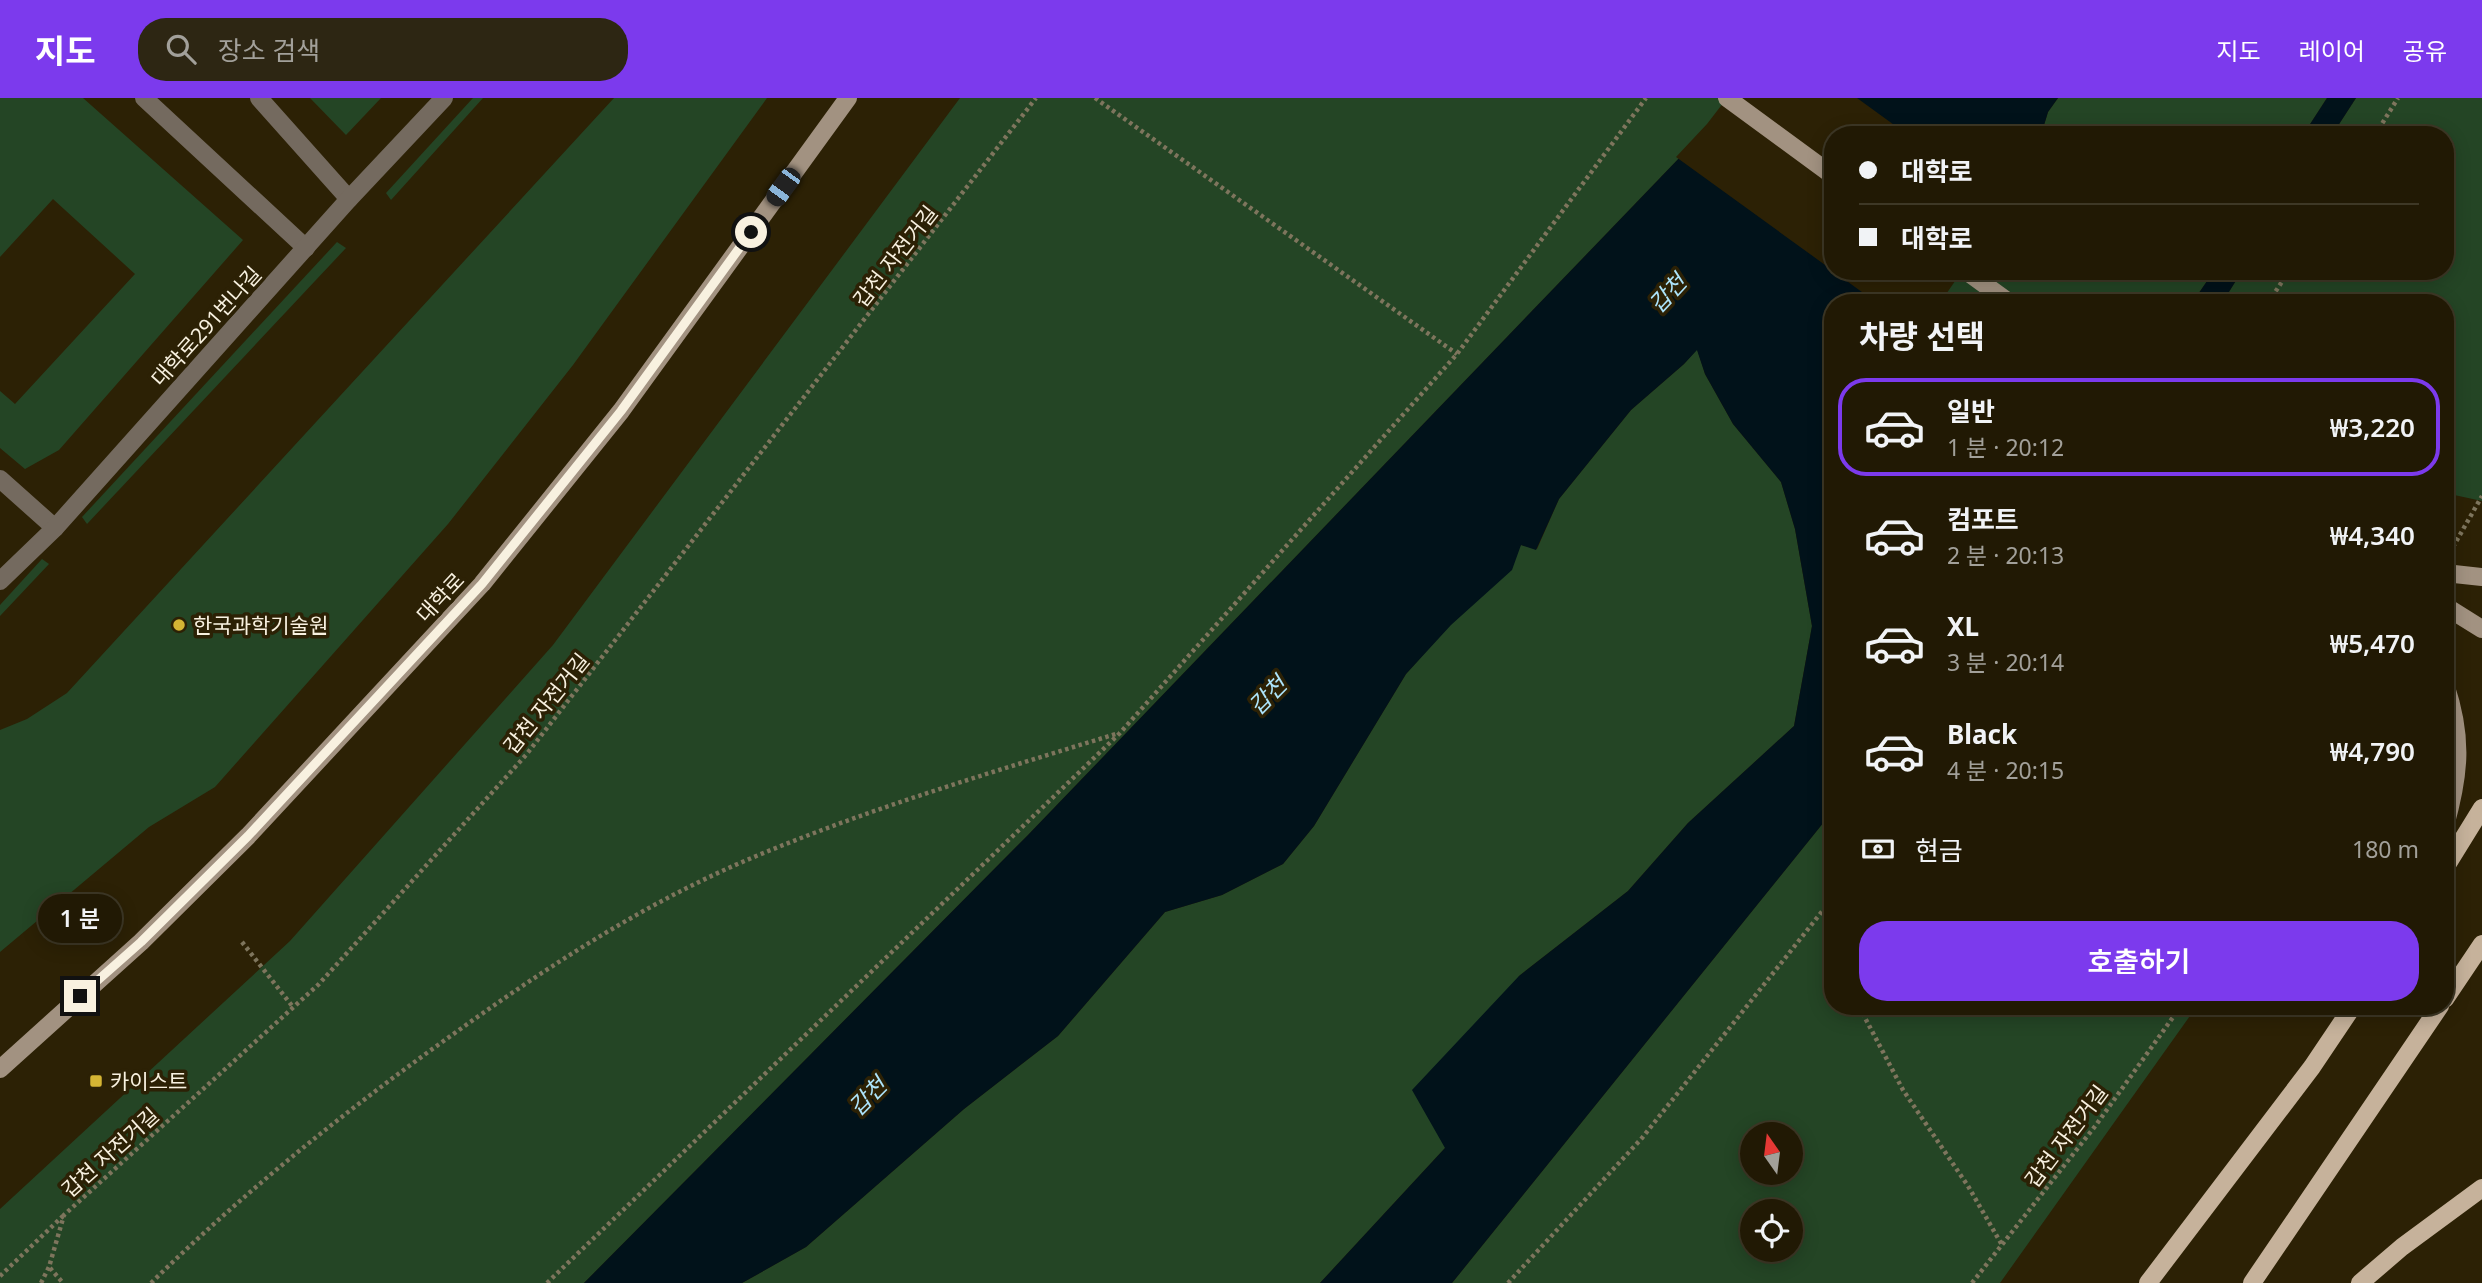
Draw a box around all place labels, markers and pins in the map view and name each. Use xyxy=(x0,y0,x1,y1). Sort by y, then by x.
place label: 한국과학기술원 xyxy=(193,611,328,639)
marker: 한국과학기술원 xyxy=(171,617,187,633)
place label: 카이스트 xyxy=(110,1067,187,1095)
marker: 카이스트 xyxy=(88,1073,104,1089)

